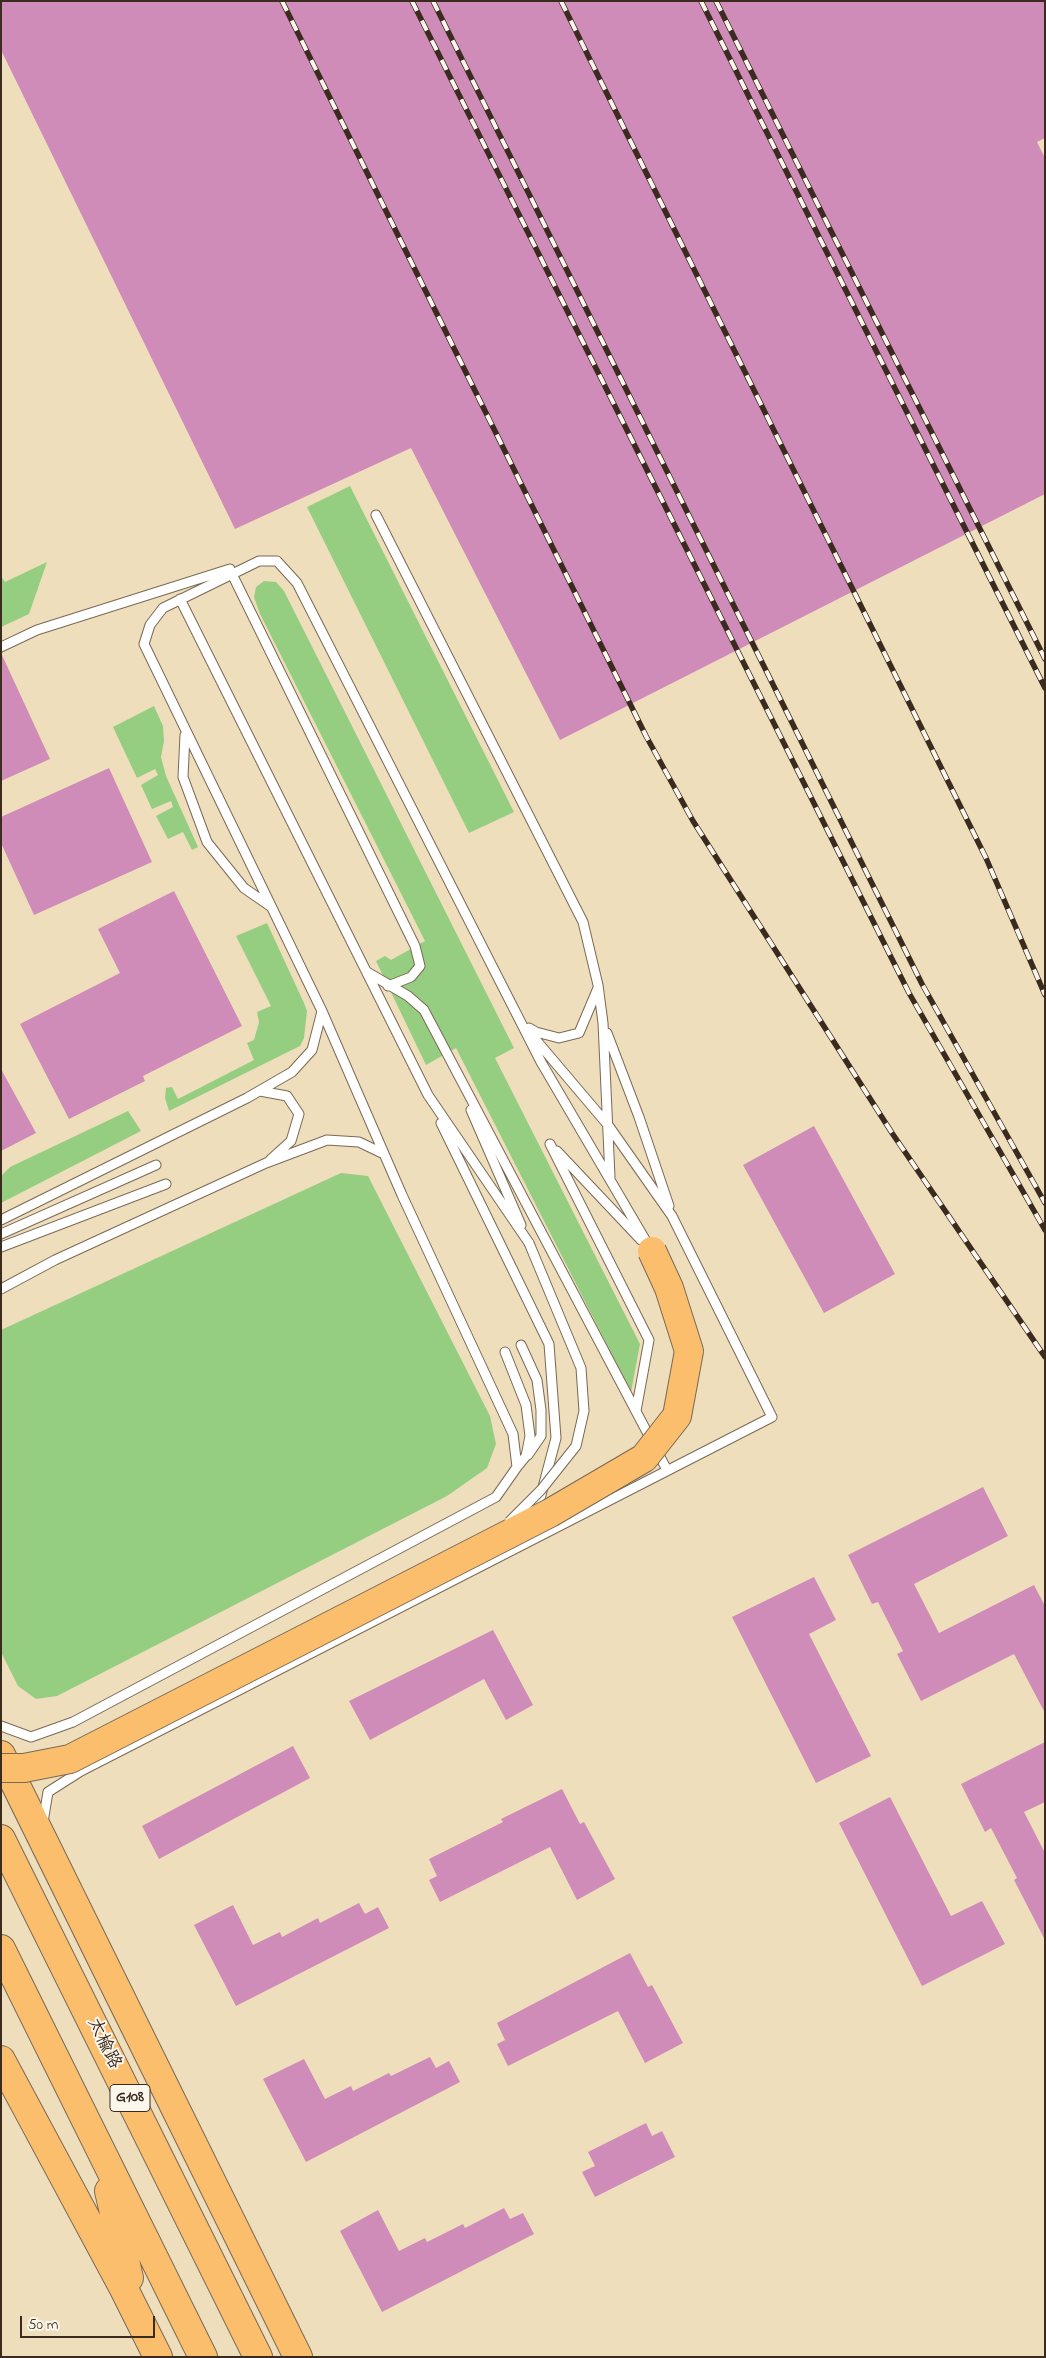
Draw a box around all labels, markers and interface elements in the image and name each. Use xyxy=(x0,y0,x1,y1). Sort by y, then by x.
street label: 太榆路 xyxy=(81,2015,125,2073)
road number: G108 xyxy=(110,2084,150,2112)
scale bar xyxy=(22,2306,158,2338)
text: 50 m xyxy=(28,2314,58,2336)

